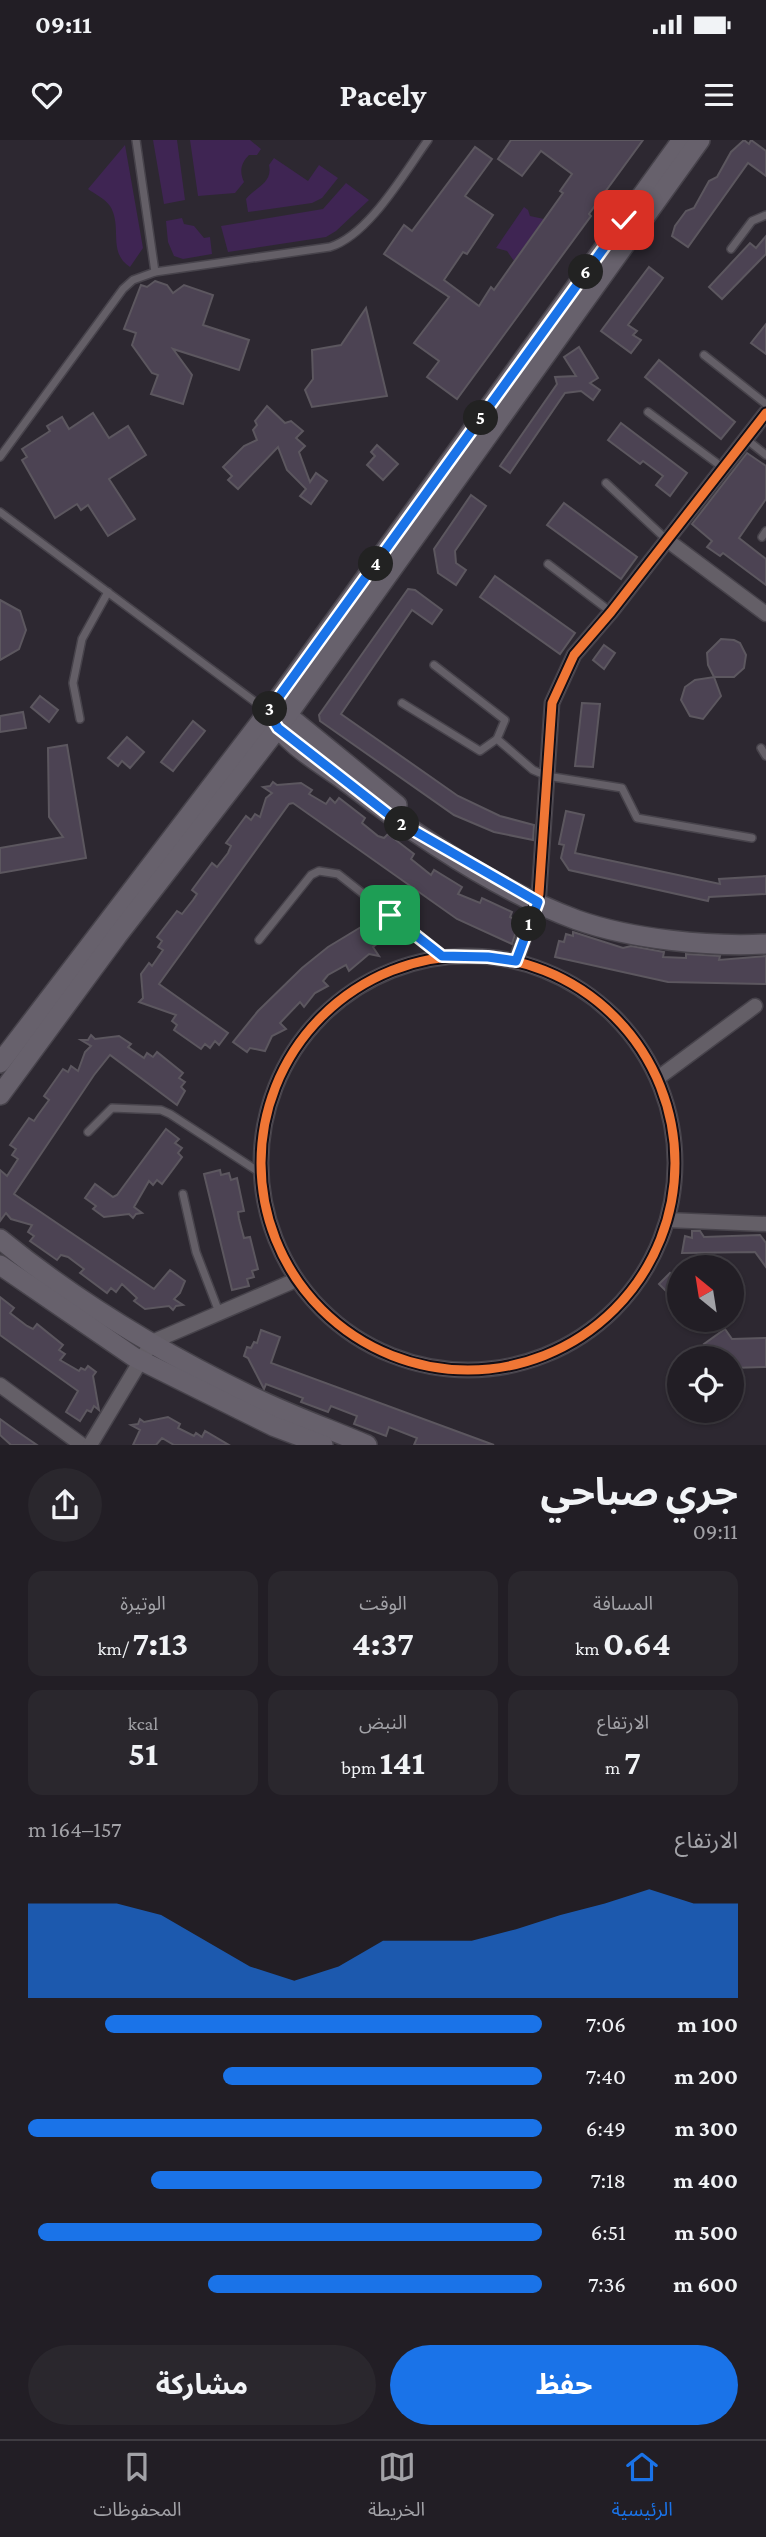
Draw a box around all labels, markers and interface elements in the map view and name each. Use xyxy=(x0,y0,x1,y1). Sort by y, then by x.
text: 09:11 xyxy=(35,10,92,39)
icon: heart xyxy=(28,76,66,114)
icon: menu xyxy=(700,76,738,114)
text: Pacely xyxy=(340,77,426,113)
pin xyxy=(594,190,654,250)
icon: check xyxy=(605,201,643,239)
pin: 6 xyxy=(568,254,604,290)
text: 6 xyxy=(580,261,591,282)
pin: 5 xyxy=(463,400,498,436)
text: 5 xyxy=(476,407,485,428)
pin: 4 xyxy=(358,546,394,582)
text: 4 xyxy=(370,553,381,574)
pin: 3 xyxy=(252,692,288,726)
text: 3 xyxy=(265,698,274,719)
pin: 2 xyxy=(384,806,420,842)
text: 2 xyxy=(397,813,406,834)
pin xyxy=(360,885,420,945)
icon: arrive xyxy=(371,896,409,934)
pin: 1 xyxy=(512,906,546,942)
text: 1 xyxy=(525,913,532,934)
north arrow xyxy=(667,1255,744,1332)
map controls xyxy=(667,1255,744,1423)
button: locate xyxy=(667,1346,744,1423)
button: share xyxy=(28,1468,102,1542)
text: جري صباحي xyxy=(540,1471,738,1513)
text: 09:11 xyxy=(693,1518,738,1544)
text: الوتيرة xyxy=(120,1593,166,1614)
text: الوقت xyxy=(359,1593,407,1614)
text: المسافة xyxy=(593,1593,653,1614)
text: 7:13 xyxy=(132,1624,188,1663)
text: 4:37 xyxy=(352,1624,414,1663)
text: 0.64 xyxy=(603,1624,671,1663)
text: /km xyxy=(98,1638,132,1659)
text: km xyxy=(575,1638,603,1659)
text: النبض xyxy=(359,1712,407,1733)
text: الارتفاع xyxy=(597,1712,649,1733)
text: kcal xyxy=(128,1713,158,1734)
text: 51 xyxy=(128,1734,158,1773)
text: 141 xyxy=(380,1743,425,1782)
text: 7 xyxy=(624,1743,641,1782)
text: bpm xyxy=(341,1757,380,1778)
text: m xyxy=(605,1757,624,1778)
text: 157–164 m xyxy=(28,1816,122,1842)
text: الارتفاع xyxy=(675,1827,738,1853)
text: 7:06 xyxy=(586,2011,626,2037)
text: 100 m xyxy=(678,2011,738,2037)
text: 7:40 xyxy=(586,2063,626,2089)
text: 200 m xyxy=(674,2063,738,2089)
text: 6:49 xyxy=(586,2115,626,2141)
text: 300 m xyxy=(675,2115,738,2141)
text: 7:18 xyxy=(590,2167,626,2193)
text: 400 m xyxy=(674,2167,738,2193)
text: 6:51 xyxy=(591,2219,626,2245)
text: 500 m xyxy=(675,2219,738,2245)
text: 7:36 xyxy=(588,2271,626,2297)
text: 600 m xyxy=(674,2271,738,2297)
button: مشاركة xyxy=(28,2345,376,2425)
button: حفظ xyxy=(390,2345,738,2425)
tab: المحفوظات xyxy=(93,2448,181,2530)
tab: الخريطة xyxy=(368,2448,425,2530)
tab: الرئيسية xyxy=(612,2448,673,2530)

